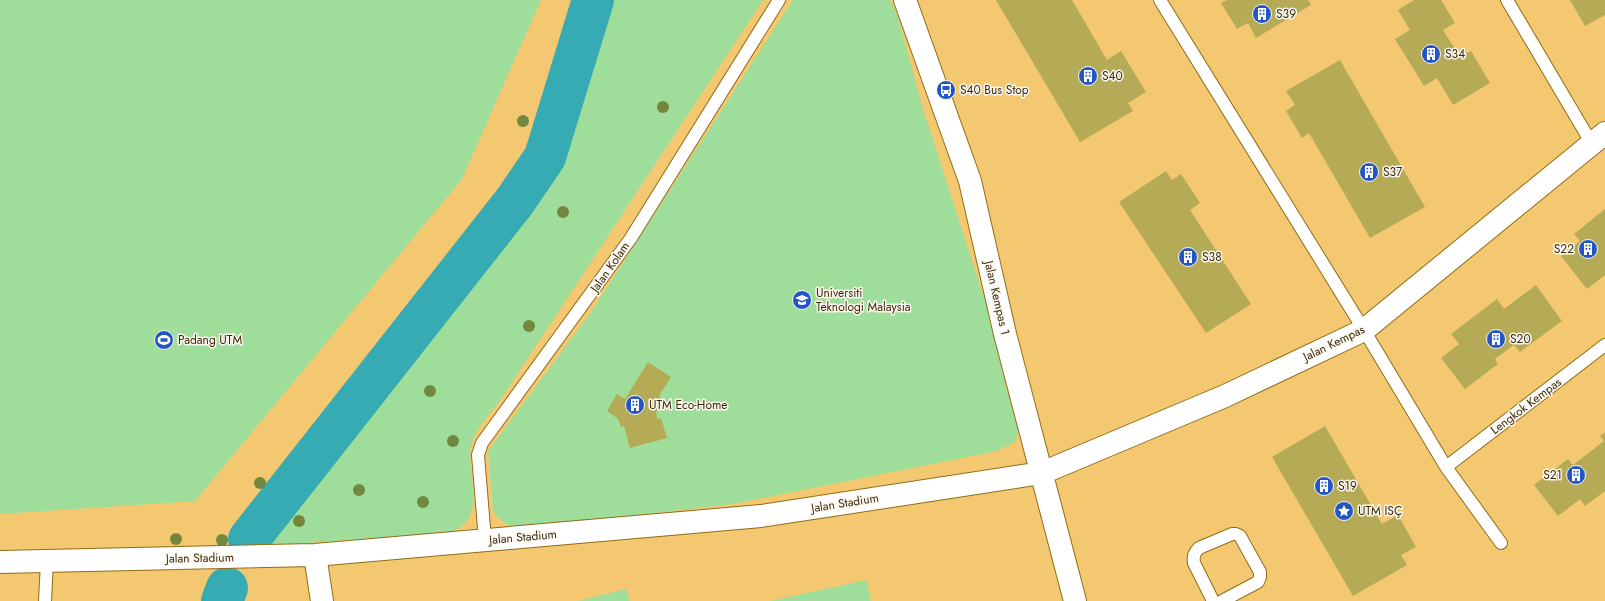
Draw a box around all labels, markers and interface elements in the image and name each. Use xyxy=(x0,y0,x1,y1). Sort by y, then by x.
building icon: S39 xyxy=(1251,3,1273,25)
place label: S39 xyxy=(1276,5,1296,23)
building icon: S34 xyxy=(1420,43,1442,65)
place label: S34 xyxy=(1445,45,1465,63)
building icon: S40 xyxy=(1077,65,1099,87)
place label: S40 xyxy=(1102,67,1123,85)
bus stop icon: S40 Bus Stop xyxy=(935,79,957,101)
place label: S40 Bus Stop xyxy=(960,81,1029,99)
building icon: S37 xyxy=(1358,161,1380,183)
place label: S37 xyxy=(1383,163,1403,181)
street label: Jalan Kolam xyxy=(585,238,634,298)
building icon: S22 xyxy=(1577,238,1599,260)
place label: S22 xyxy=(1554,240,1574,258)
building icon: S38 xyxy=(1177,246,1199,268)
place label: S38 xyxy=(1202,248,1222,266)
street label: Jalan Kempas 1 xyxy=(979,257,1014,337)
place label: Universiti Teknologi Malaysia xyxy=(816,284,911,316)
school or university icon: Universiti Teknologi Malaysia xyxy=(791,289,813,311)
street label: Jalan Kempas xyxy=(1298,320,1368,367)
building icon: S20 xyxy=(1485,328,1507,350)
sports icon: Padang UTM xyxy=(153,329,175,351)
place label: S20 xyxy=(1510,330,1531,348)
place label: Padang UTM xyxy=(178,331,242,349)
street label: Lengkok Kempas xyxy=(1487,373,1565,439)
building icon: UTM Eco-Home xyxy=(624,394,646,416)
place label: UTM Eco-Home xyxy=(649,396,728,414)
building icon: S21 xyxy=(1565,464,1587,486)
place label: S21 xyxy=(1543,466,1562,484)
building icon: S19 xyxy=(1313,475,1335,497)
place label: S19 xyxy=(1338,477,1357,495)
street label: Jalan Stadium xyxy=(808,489,880,518)
place icon: UTM ISÇ xyxy=(1333,500,1355,522)
place label: UTM ISÇ xyxy=(1358,502,1402,520)
street label: Jalan Stadium xyxy=(486,525,558,549)
street label: Jalan Stadium xyxy=(164,548,234,568)

